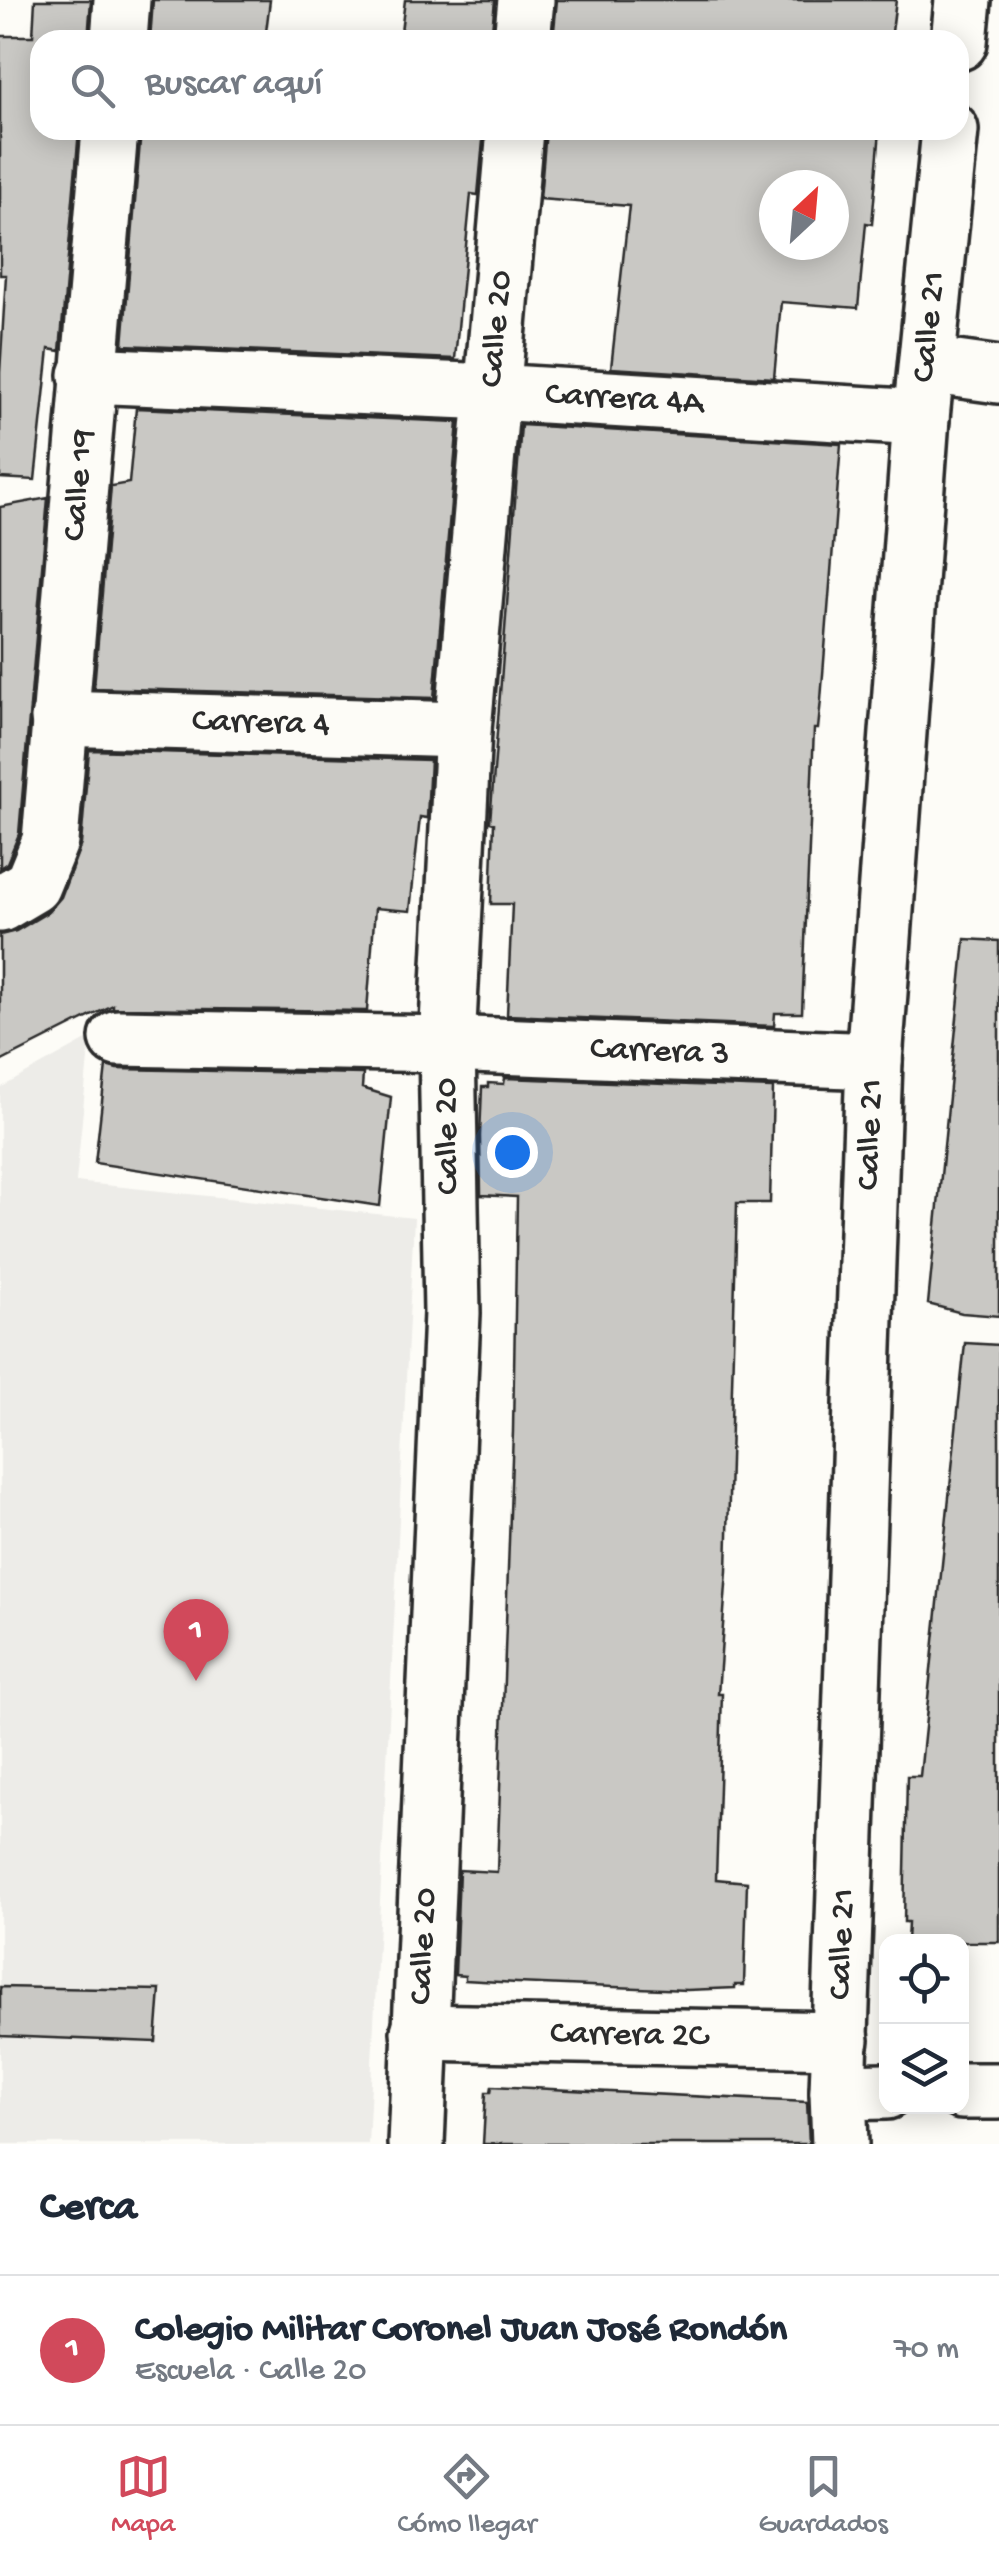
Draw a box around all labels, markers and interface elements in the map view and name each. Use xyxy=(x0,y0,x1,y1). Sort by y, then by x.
search box xyxy=(30,30,969,140)
icon: search xyxy=(65,58,120,113)
text: Buscar aquí xyxy=(145,63,323,107)
north arrow xyxy=(759,170,849,260)
street label: Calle 20 xyxy=(472,269,523,389)
street label: Calle 21 xyxy=(904,269,956,384)
street label: Carrera 4A xyxy=(544,375,707,425)
street label: Calle 19 xyxy=(55,428,105,543)
street label: Carrera 4 xyxy=(191,701,331,747)
street label: Carrera 3 xyxy=(589,1029,730,1076)
street label: Calle 20 xyxy=(427,1077,471,1195)
street label: Calle 21 xyxy=(849,1078,894,1191)
your location xyxy=(487,1127,538,1178)
pin: 1 xyxy=(164,1598,228,1681)
street label: Calle 20 xyxy=(402,1887,448,2006)
street label: Calle 21 xyxy=(821,1888,866,2001)
map controls xyxy=(879,1934,969,2114)
button: locate xyxy=(879,1934,969,2024)
street label: Carrera 2C xyxy=(550,2014,710,2058)
button: layers xyxy=(879,2024,969,2114)
text: Cerca xyxy=(40,2185,137,2234)
text: Colegio Militar Coronel Juan José Rondón xyxy=(135,2309,787,2353)
text: 1 xyxy=(66,2331,79,2369)
text: 70 m xyxy=(894,2331,959,2369)
text: Escuela · Calle 20 xyxy=(135,2353,366,2391)
tab: Mapa xyxy=(111,2449,175,2542)
tab: Cómo llegar xyxy=(397,2449,536,2542)
tab: Guardados xyxy=(758,2449,888,2542)

